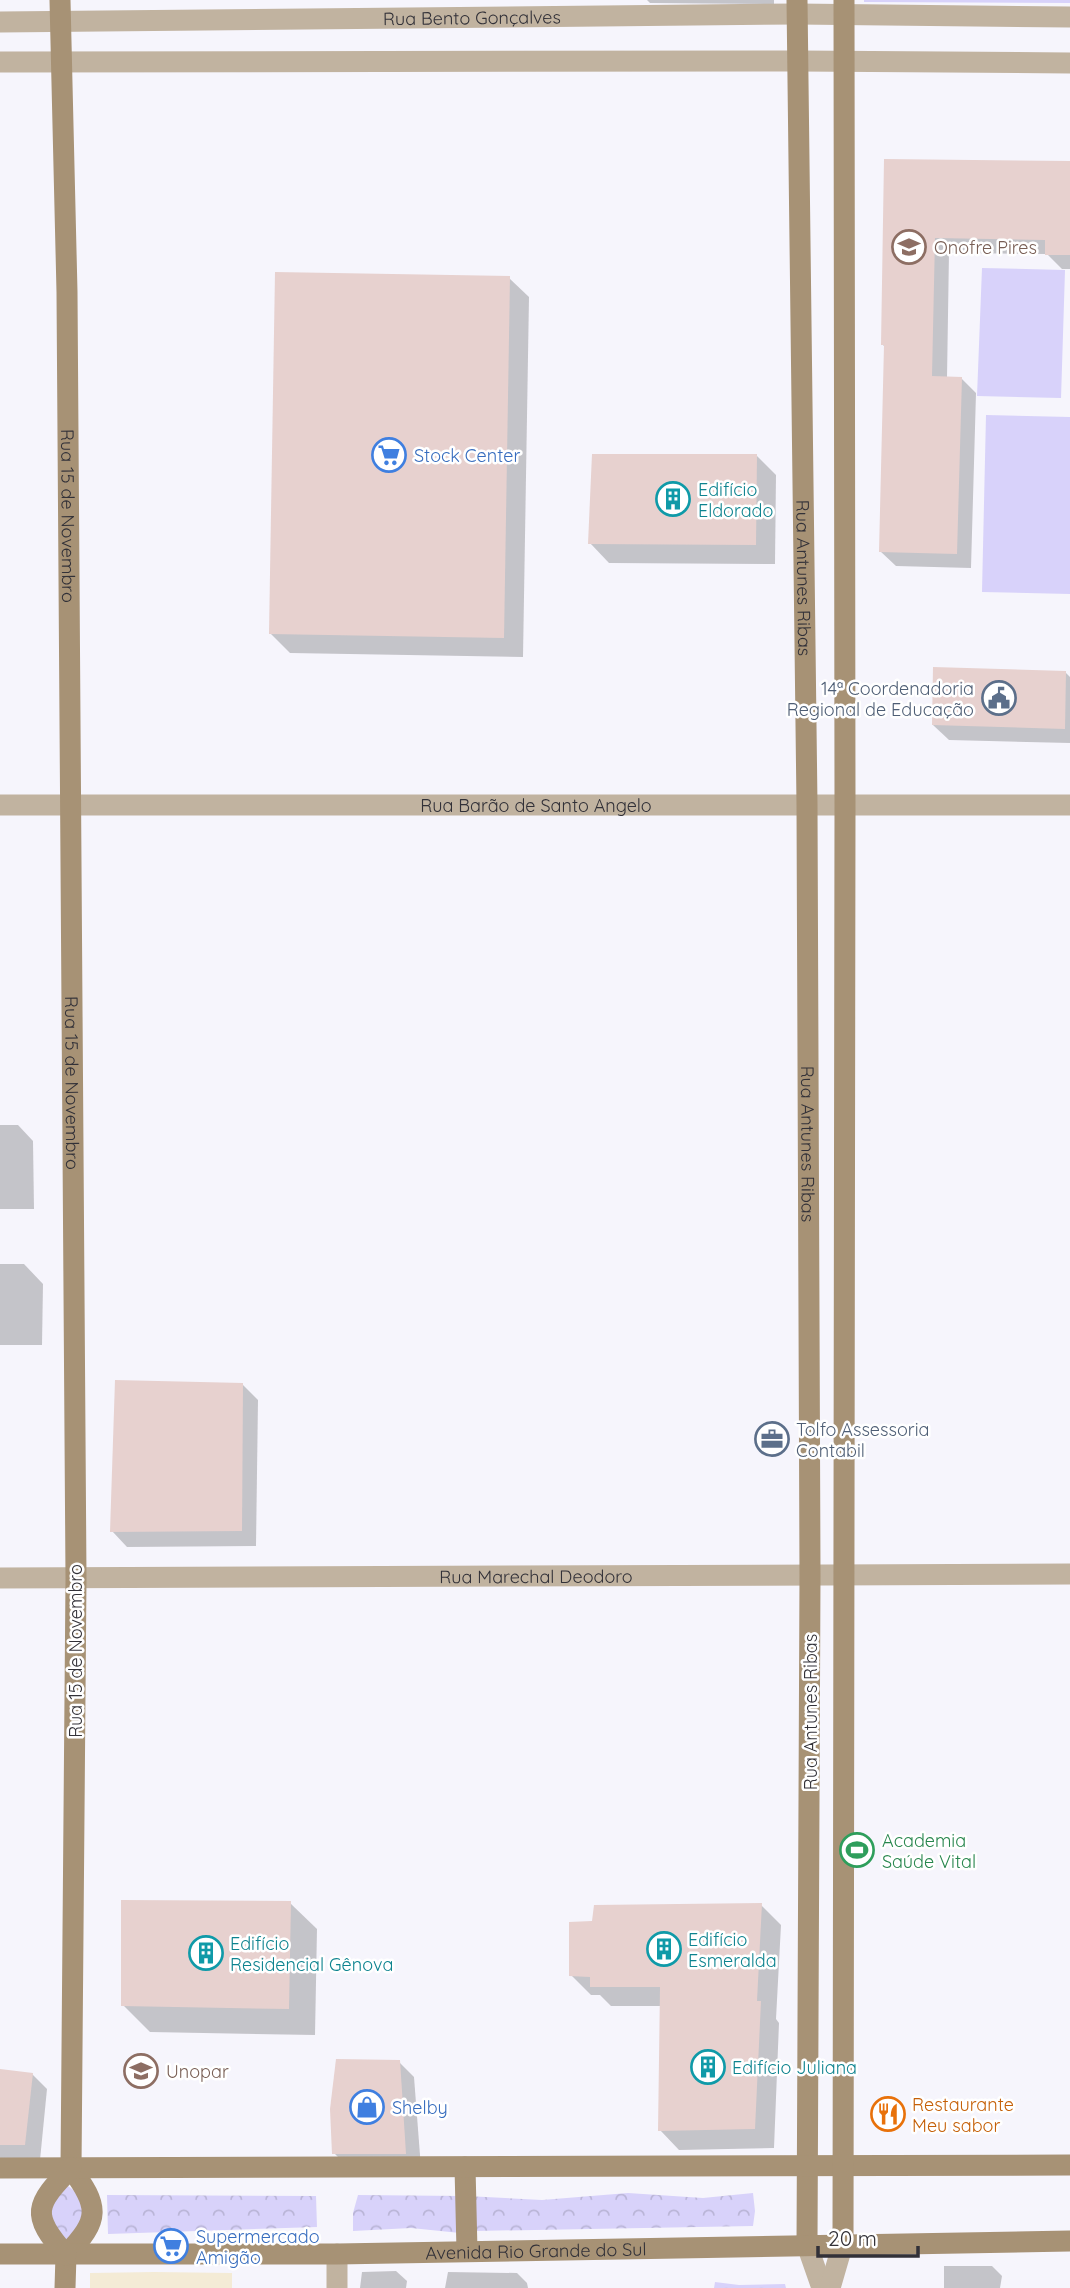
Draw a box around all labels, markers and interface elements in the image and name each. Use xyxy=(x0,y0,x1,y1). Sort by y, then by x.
street label: Rua Bento Gonçalves xyxy=(383,5,561,30)
school or university icon: Onofre Pires xyxy=(890,228,928,266)
place label: Onofre Pires xyxy=(934,236,1037,259)
street label: Rua 15 de Novembro xyxy=(56,429,81,603)
supermarket icon: Stock Center xyxy=(370,436,408,474)
place label: Stock Center xyxy=(414,444,520,467)
place label: Edifício Eldorado xyxy=(698,478,773,522)
building icon: Edifício Eldorado xyxy=(654,480,692,518)
street label: Rua Antunes Ribas xyxy=(792,500,817,656)
place label: 14ª Coordenadoria Regional de Educação xyxy=(787,677,974,721)
public building icon: 14ª Coordenadoria Regional de Educação xyxy=(980,679,1018,717)
street label: Rua Barão de Santo Angelo xyxy=(420,794,652,817)
street label: Rua 15 de Novembro xyxy=(60,996,85,1170)
street label: Rua Antunes Ribas xyxy=(797,1066,820,1222)
place label: Tolfo Assessoria Contabil xyxy=(796,1418,929,1462)
office icon: Tolfo Assessoria Contabil xyxy=(753,1420,791,1458)
street label: Rua 15 de Novembro xyxy=(64,1564,87,1738)
street label: Rua Marechal Deodoro xyxy=(439,1564,633,1588)
street label: Rua Antunes Ribas xyxy=(799,1634,822,1790)
place label: Academia Saúde Vital xyxy=(882,1829,976,1873)
sports icon: Academia Saúde Vital xyxy=(838,1831,876,1869)
place label: Edifício Esmeralda xyxy=(688,1928,777,1972)
building icon: Edifício Esmeralda xyxy=(645,1930,683,1968)
place label: Edifício Residencial Gênova xyxy=(230,1932,393,1976)
building icon: Edifício Residencial Gênova xyxy=(187,1934,225,1972)
building icon: Edifício Juliana xyxy=(689,2048,727,2086)
school or university icon: Unopar xyxy=(122,2052,160,2090)
place label: Edifício Juliana xyxy=(732,2056,857,2079)
place label: Unopar xyxy=(166,2060,229,2083)
shop icon: Shelby xyxy=(348,2088,386,2126)
place label: Restaurante Meu sabor xyxy=(912,2093,1014,2137)
restaurant icon: Restaurante Meu sabor xyxy=(869,2095,907,2133)
place label: Shelby xyxy=(392,2096,448,2119)
scale bar xyxy=(818,2214,918,2258)
place label: Supermercado Amigão xyxy=(196,2225,320,2269)
text: 20 m xyxy=(828,2225,877,2251)
supermarket icon: Supermercado Amigão xyxy=(152,2227,190,2265)
street label: Avenida Rio Grande do Sul xyxy=(425,2237,647,2264)

